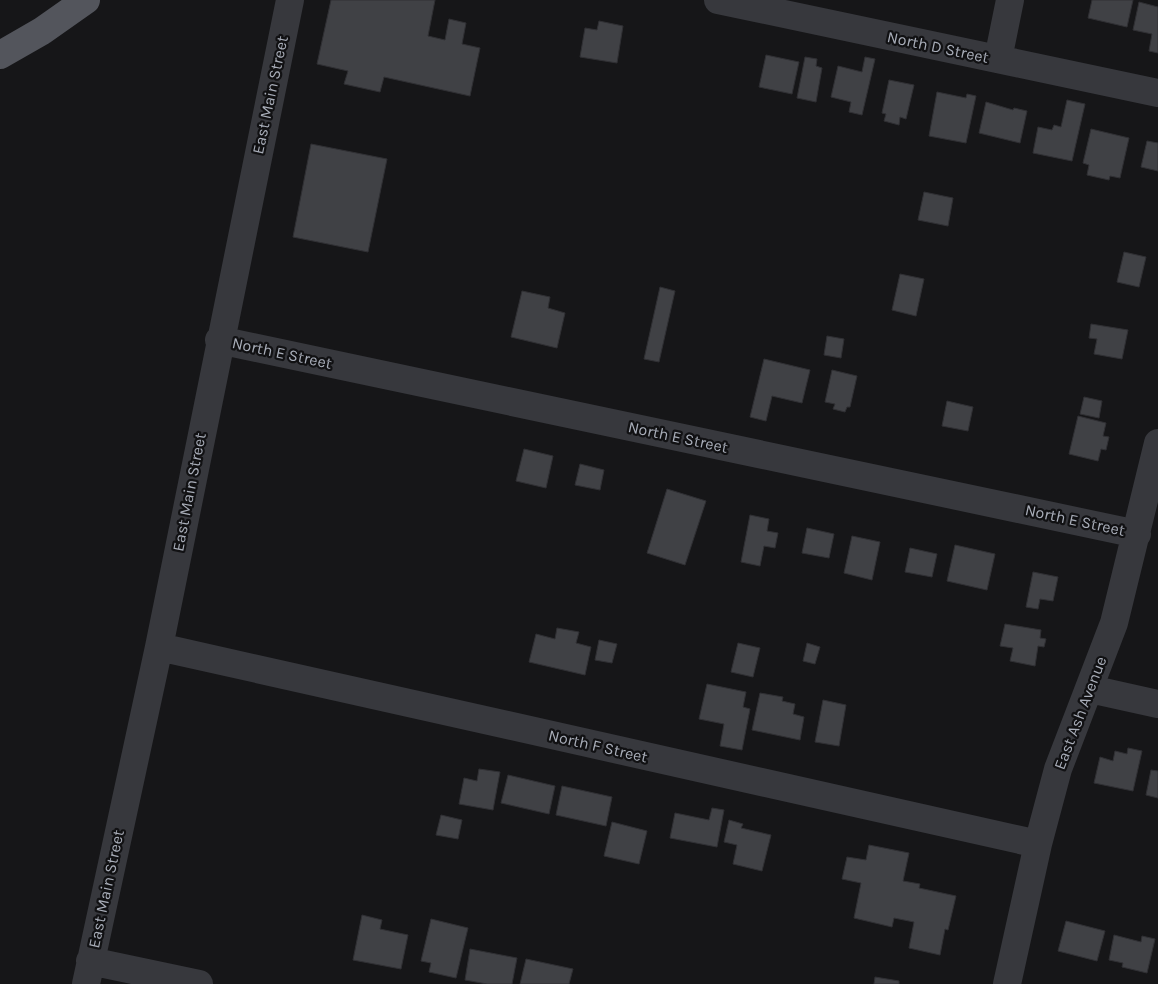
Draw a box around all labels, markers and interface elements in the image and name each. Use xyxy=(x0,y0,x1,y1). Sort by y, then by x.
street label: North D Street xyxy=(886,27,990,67)
street label: East Main Street xyxy=(248,34,292,156)
street label: North E Street xyxy=(230,333,334,373)
street label: North E Street xyxy=(626,417,730,457)
street label: East Main Street xyxy=(168,431,210,553)
street label: North E Street xyxy=(1023,500,1127,540)
street label: East Ash Avenue xyxy=(1050,654,1110,772)
street label: North F Street xyxy=(547,725,649,767)
street label: East Main Street xyxy=(84,828,128,950)

